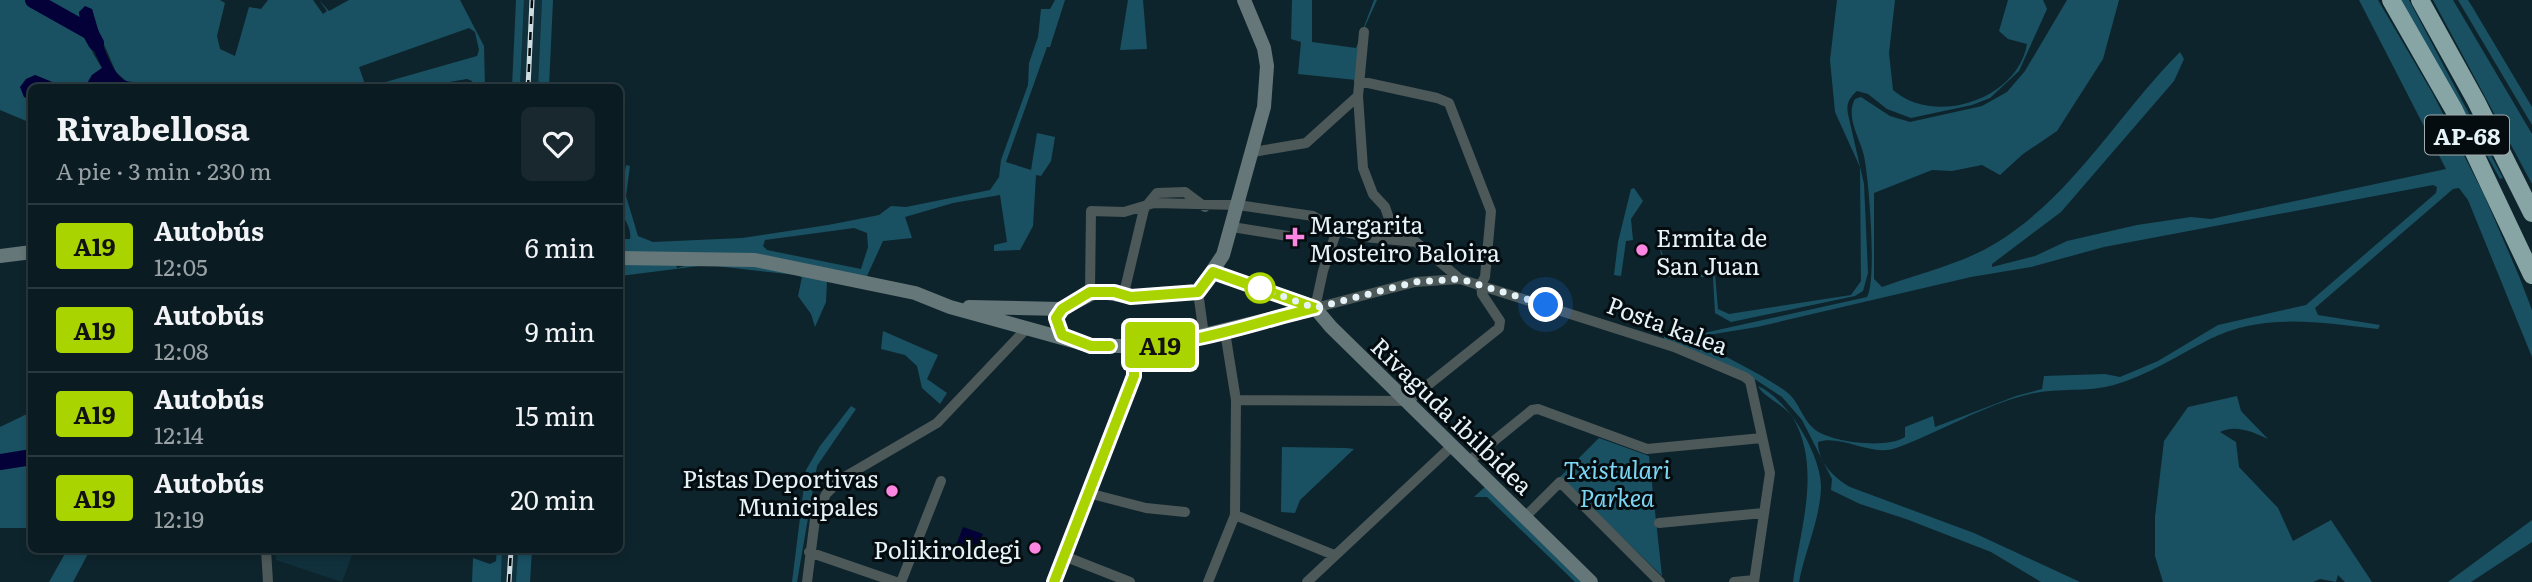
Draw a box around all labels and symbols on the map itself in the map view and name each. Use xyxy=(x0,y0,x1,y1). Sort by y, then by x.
road number: AP-68 xyxy=(2425,116,2509,154)
place label: Margarita Mosteiro Baloira xyxy=(1309,206,1500,269)
place label: Ermita de San Juan xyxy=(1656,219,1767,282)
marker: Margarita Mosteiro Baloira xyxy=(1287,229,1303,245)
marker: Ermita de San Juan xyxy=(1634,242,1650,258)
unlabelled marker xyxy=(1245,273,1275,303)
street label: Posta kalea xyxy=(1602,286,1734,362)
your location xyxy=(1528,287,1563,322)
line badge: A19 xyxy=(1120,322,1200,368)
street label: Rivaguda ibilbidea xyxy=(1364,328,1542,502)
park label: Txistulari Parkea xyxy=(1564,451,1670,514)
place label: Pistas Deportivas Municipales xyxy=(682,460,878,523)
marker: Pistas Deportivas Municipales xyxy=(884,483,900,499)
place label: Polikiroldegi xyxy=(873,531,1021,566)
marker: Polikiroldegi xyxy=(1027,540,1043,556)

